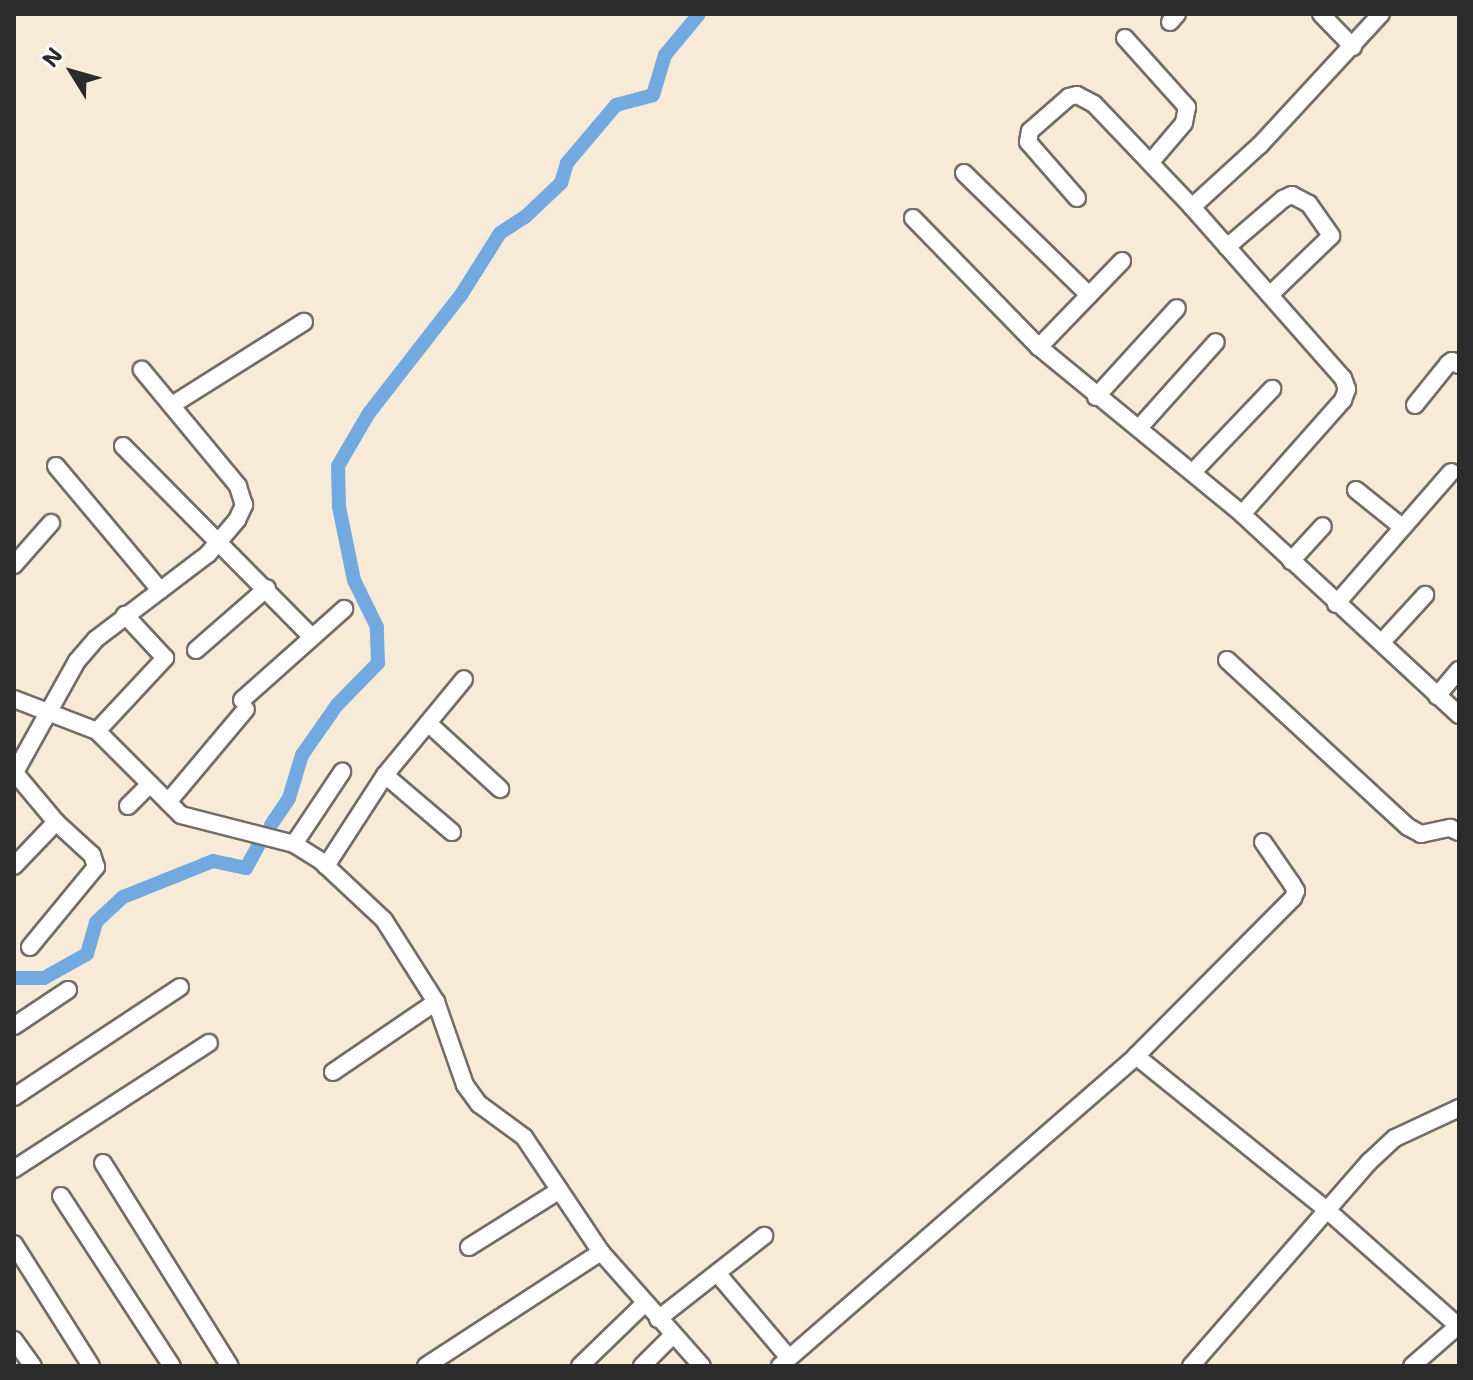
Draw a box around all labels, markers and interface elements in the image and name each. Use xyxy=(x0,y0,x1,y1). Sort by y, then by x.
north arrow xyxy=(32,32,112,112)
text: N xyxy=(36,42,69,73)

